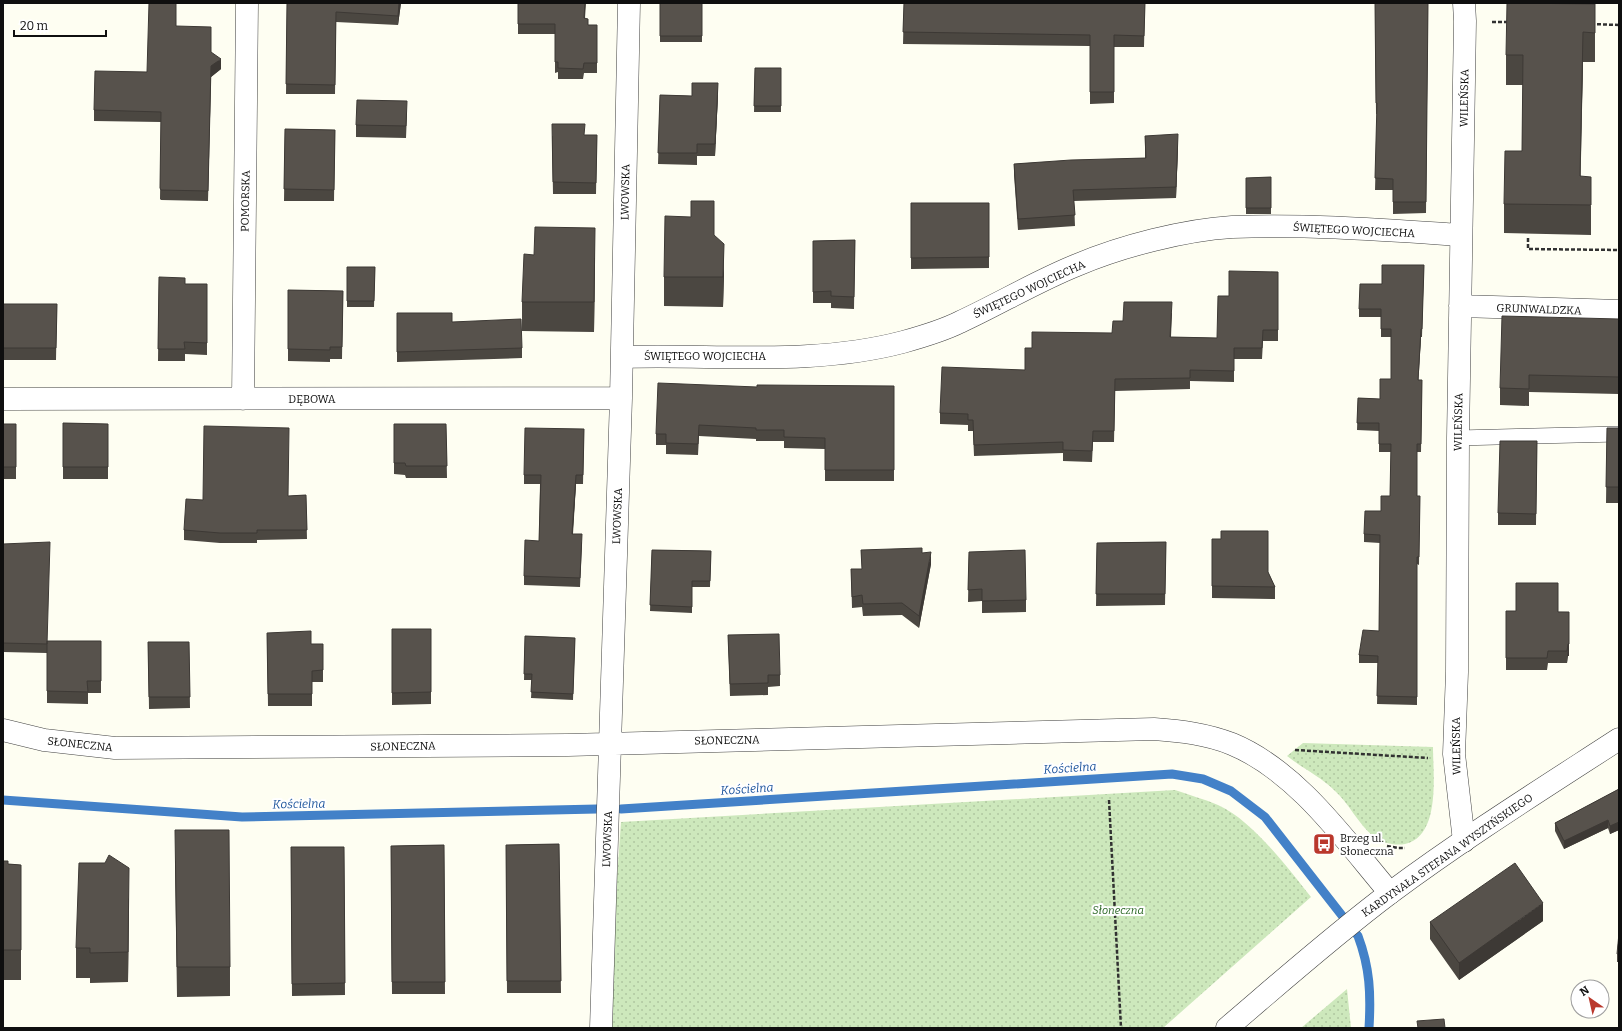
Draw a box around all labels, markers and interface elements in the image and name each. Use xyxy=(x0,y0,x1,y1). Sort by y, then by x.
scale bar xyxy=(14,12,106,38)
text: 20 m xyxy=(20,19,49,33)
street label: WILEŃSKA xyxy=(1456,69,1472,127)
street label: LWOWSKA xyxy=(619,164,632,220)
street label: POMORSKA xyxy=(238,170,253,232)
street label: ŚWIĘTEGO WOJCIECHA xyxy=(1293,220,1415,240)
street label: ŚWIĘTEGO WOJCIECHA xyxy=(971,257,1087,321)
street label: GRUNWALDZKA xyxy=(1496,302,1582,317)
street label: ŚWIĘTEGO WOJCIECHA xyxy=(644,349,766,363)
street label: DĘBOWA xyxy=(288,393,336,406)
street label: WILEŃSKA xyxy=(1450,393,1466,451)
street label: LWOWSKA xyxy=(610,487,625,544)
street label: WILEŃSKA xyxy=(1448,717,1464,775)
street label: SŁONECZNA xyxy=(694,733,760,748)
street label: SŁONECZNA xyxy=(47,735,113,754)
street label: SŁONECZNA xyxy=(370,739,436,754)
water label: Kościelna xyxy=(1043,759,1097,777)
water label: Kościelna xyxy=(720,780,774,798)
street label: KARDYNAŁA STEFANA WYSZYŃSKIEGO xyxy=(1359,790,1535,920)
water label: Kościelna xyxy=(272,797,326,811)
street label: LWOWSKA xyxy=(600,810,615,867)
bus stop icon: Brzeg ul. Słoneczna xyxy=(1311,831,1337,857)
place label: Brzeg ul. Słoneczna xyxy=(1340,832,1394,858)
park label: Słoneczna xyxy=(1092,904,1144,917)
north arrow xyxy=(1570,979,1610,1019)
text: N xyxy=(1578,983,1592,999)

